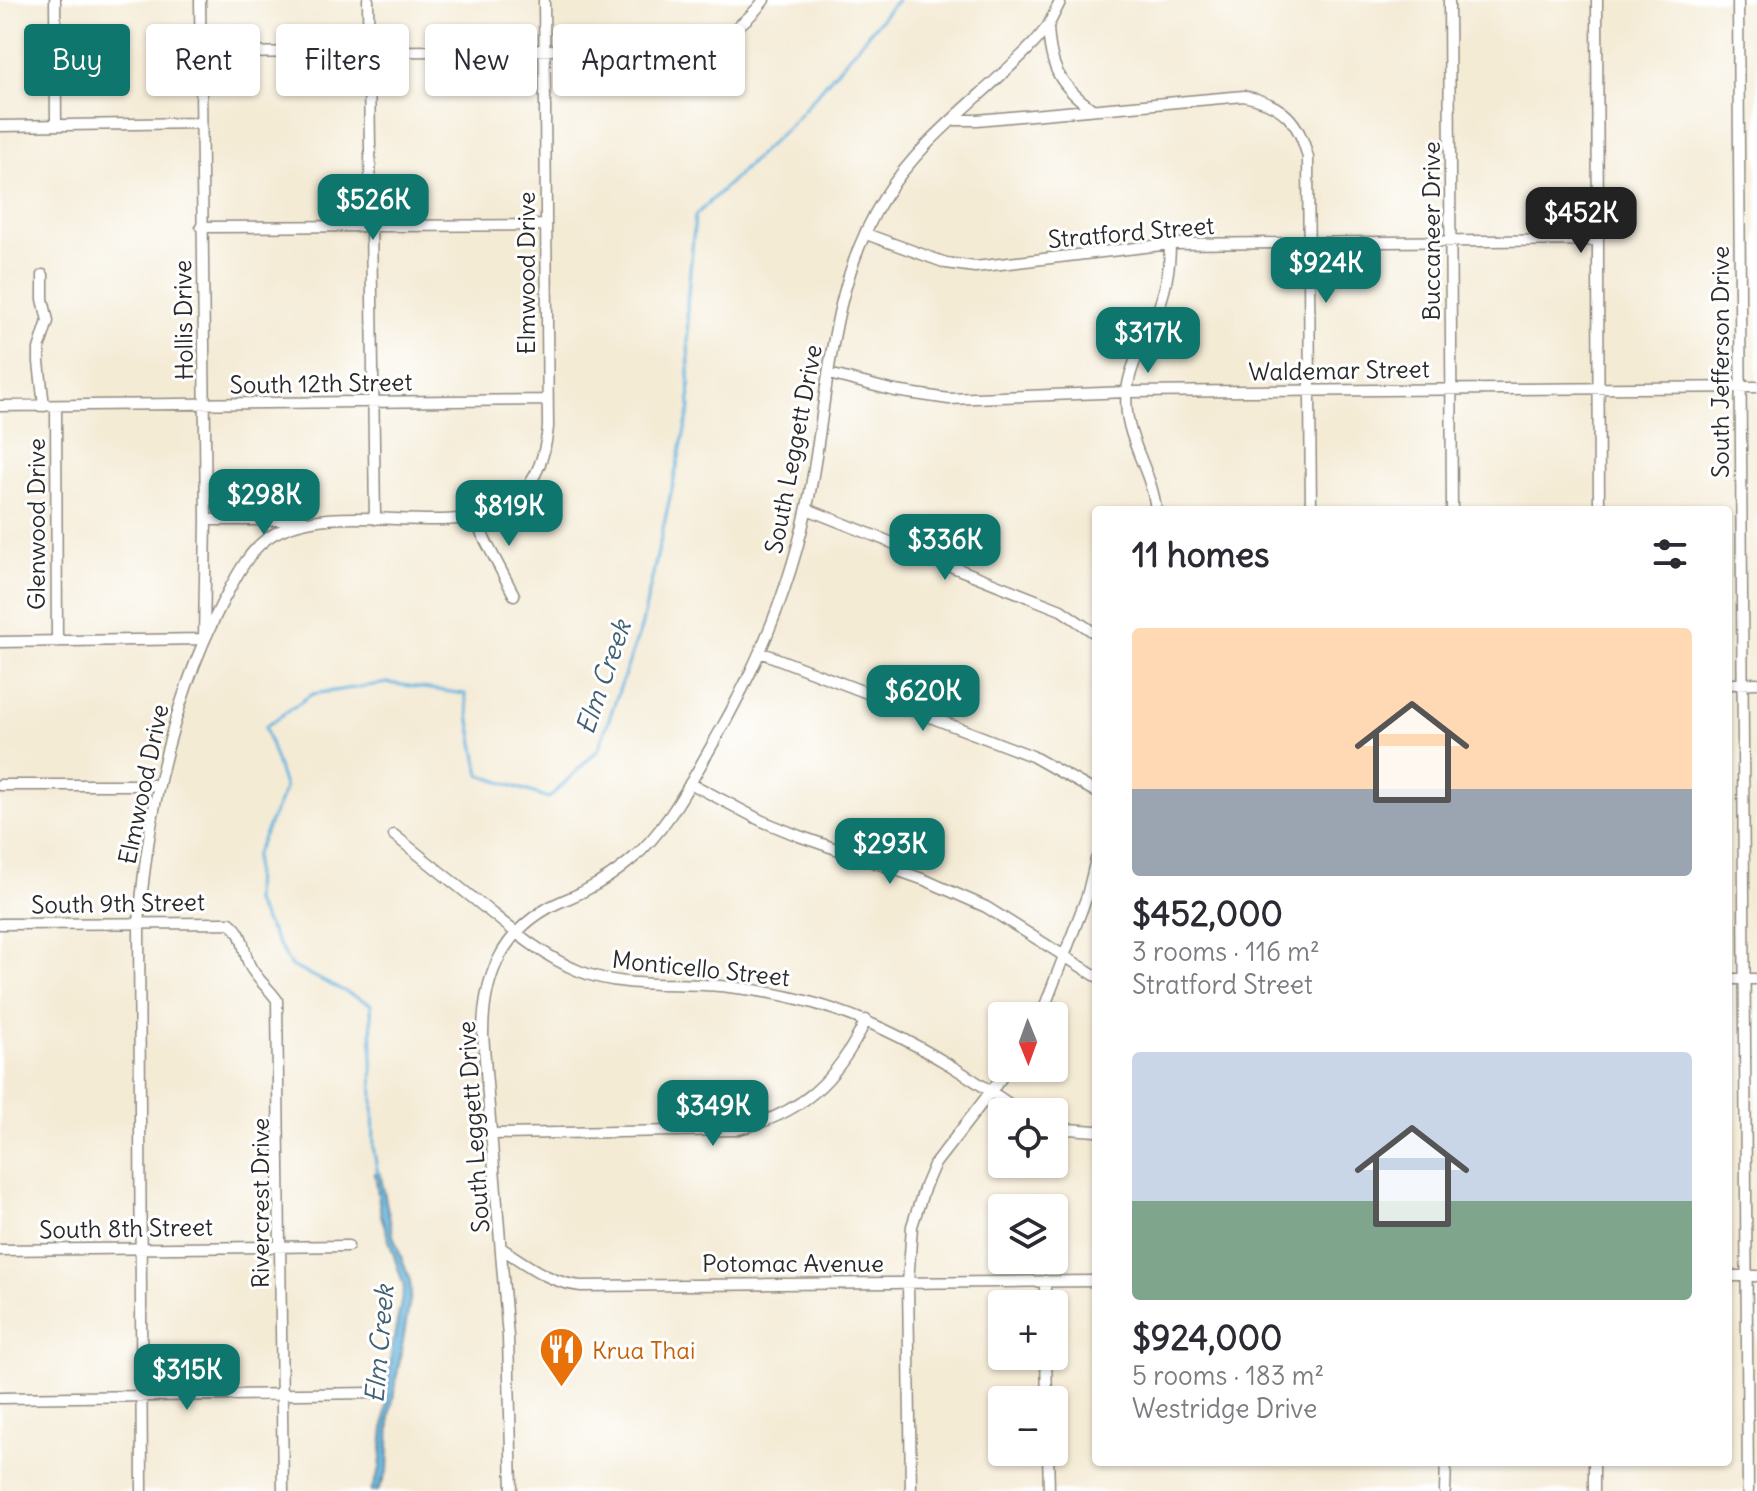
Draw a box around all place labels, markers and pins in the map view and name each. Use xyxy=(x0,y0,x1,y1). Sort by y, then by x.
pin: $526K xyxy=(317,174,429,242)
pin: $452K xyxy=(1525,187,1637,255)
pin: $924K xyxy=(1270,237,1382,305)
pin: $317K xyxy=(1092,307,1204,375)
pin: $298K xyxy=(208,469,320,537)
pin: $819K xyxy=(453,480,565,548)
pin: $336K xyxy=(889,514,1001,582)
pin: $620K xyxy=(867,665,979,733)
pin: $293K xyxy=(834,818,946,886)
pin: $349K xyxy=(657,1080,769,1148)
restaurant icon: Krua Thai xyxy=(537,1326,585,1389)
place label: Krua Thai xyxy=(592,1335,695,1365)
pin: $315K xyxy=(131,1344,243,1412)

